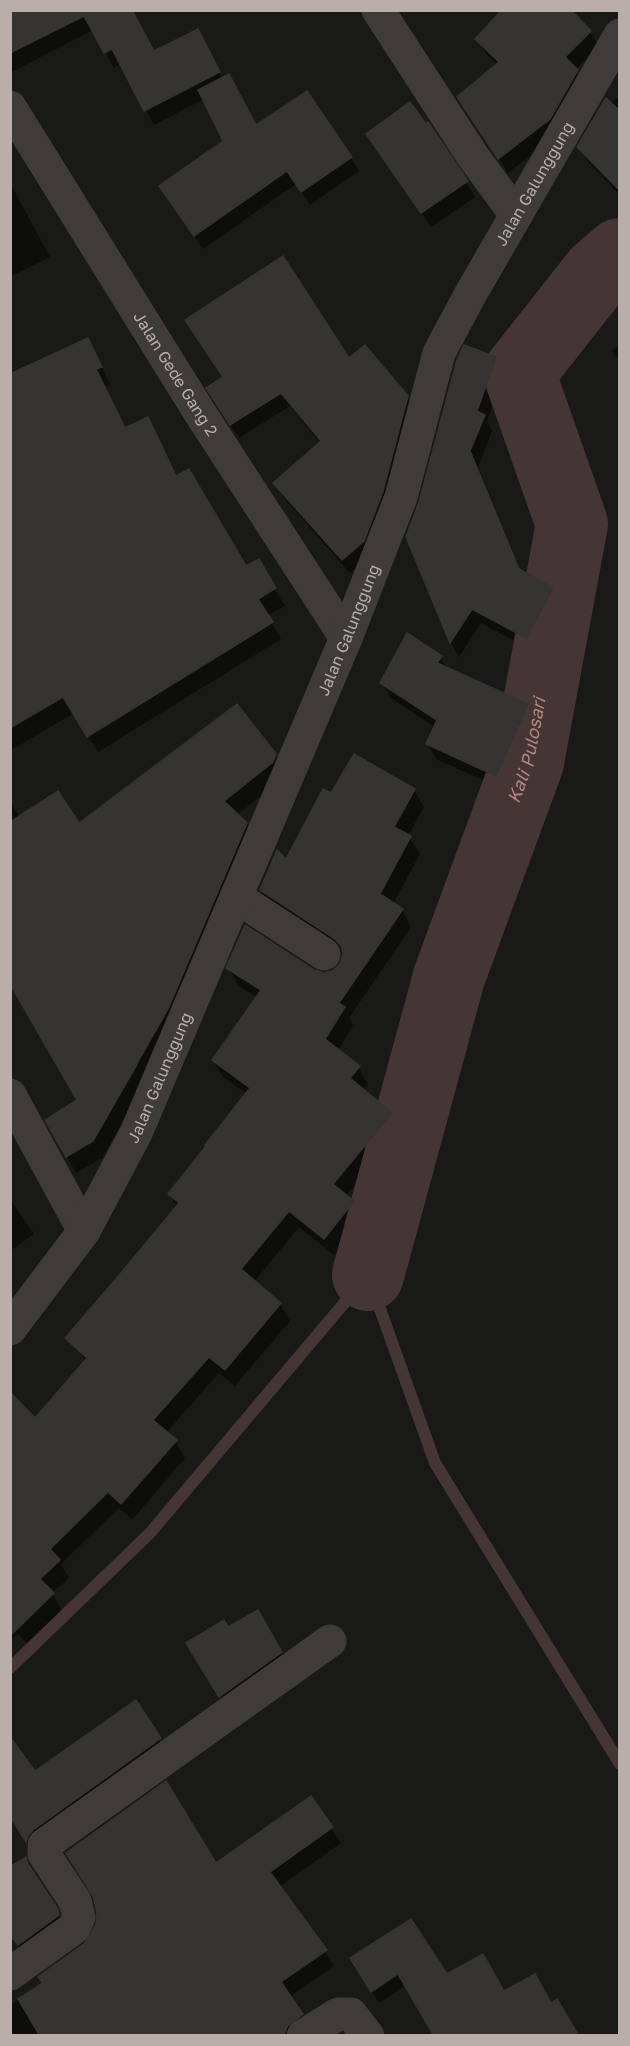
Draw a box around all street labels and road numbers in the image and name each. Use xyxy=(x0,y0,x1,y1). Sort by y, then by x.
street label: Jalan Galunggung xyxy=(491,118,578,249)
street label: Jalan Gede Gang 2 xyxy=(129,308,222,440)
street label: Jalan Galunggung xyxy=(313,561,384,698)
street label: Jalan Galunggung xyxy=(123,1009,196,1146)

